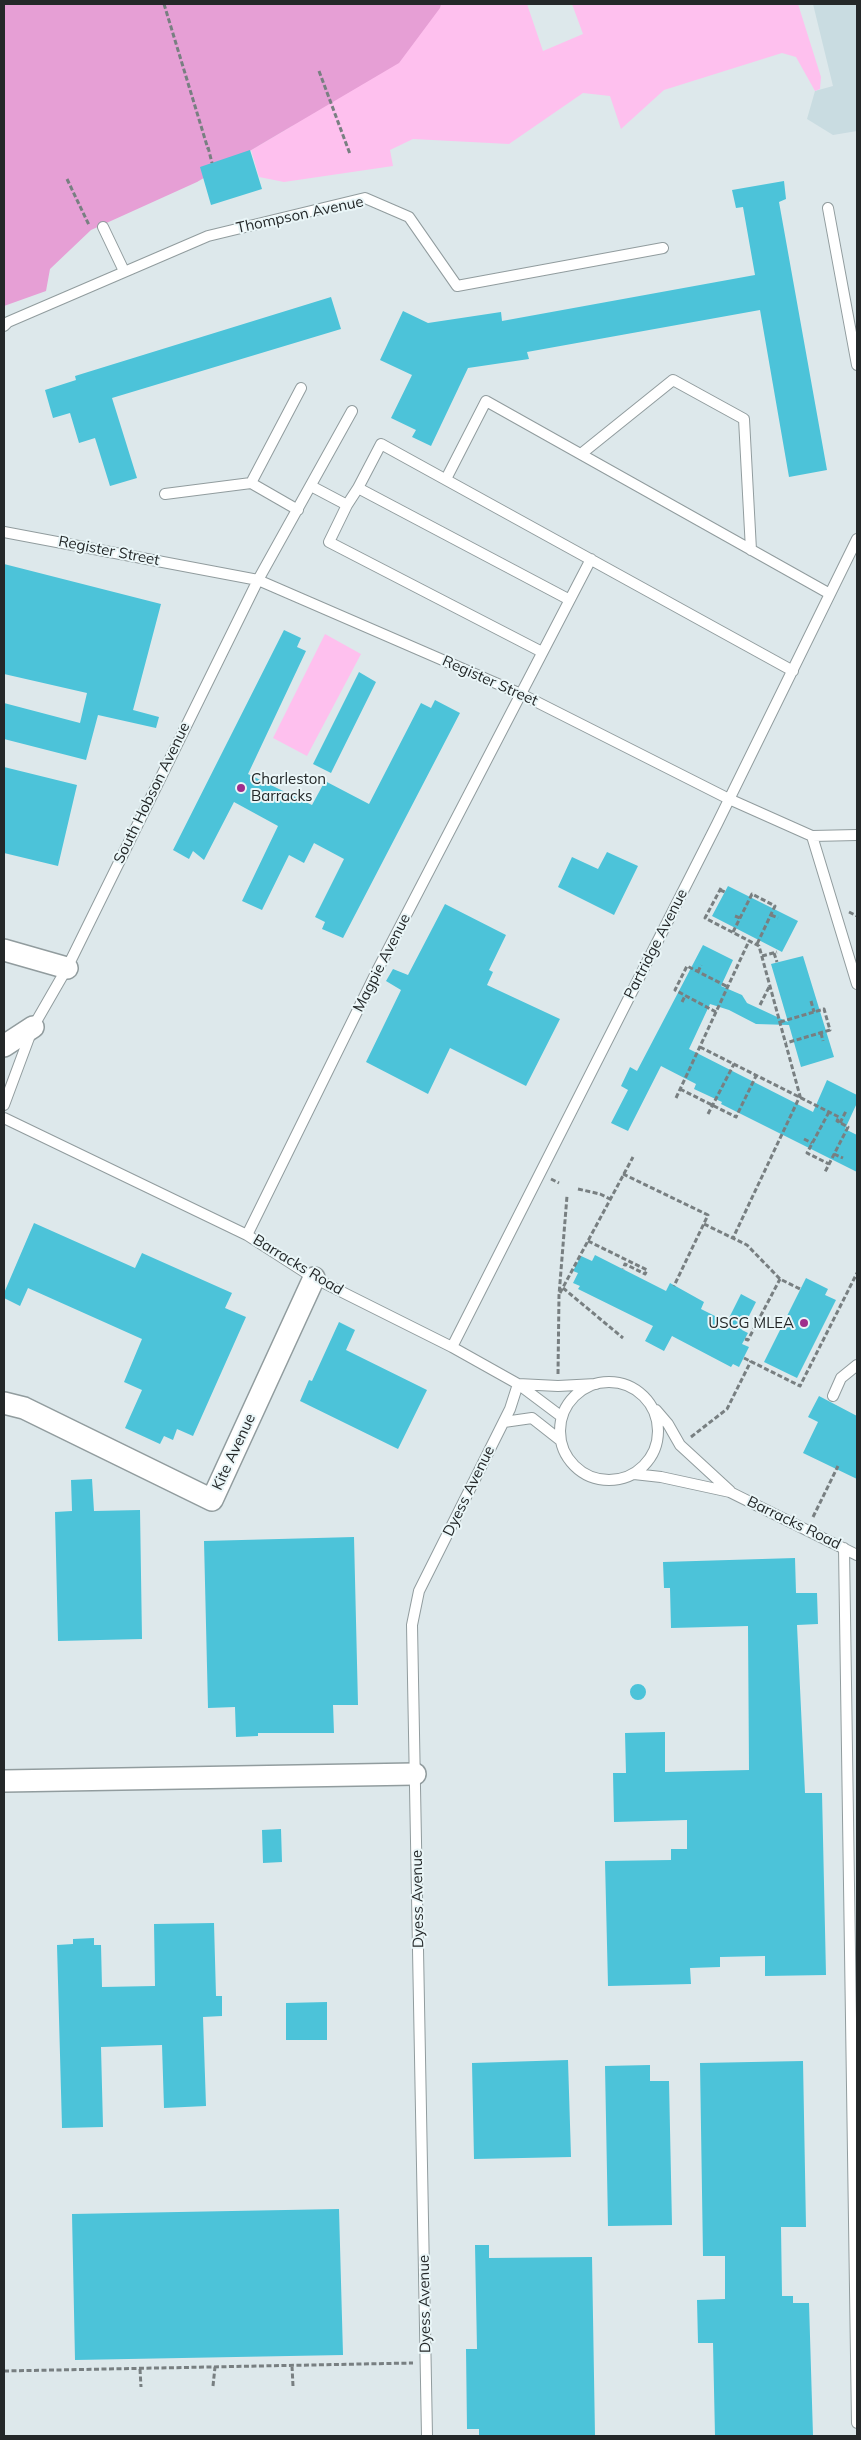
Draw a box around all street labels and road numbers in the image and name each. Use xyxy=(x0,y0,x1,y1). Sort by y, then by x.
street label: Thompson Avenue xyxy=(235,193,365,237)
street label: Register Street xyxy=(57,532,161,570)
street label: Register Street xyxy=(440,652,540,710)
street label: South Hobson Avenue xyxy=(110,720,194,866)
street label: Partridge Avenue xyxy=(621,886,691,1002)
street label: Magpie Avenue xyxy=(350,911,414,1015)
street label: Barracks Road xyxy=(250,1231,346,1299)
street label: Kite Avenue xyxy=(208,1411,260,1493)
street label: Dyess Avenue xyxy=(439,1443,499,1539)
street label: Barracks Road xyxy=(744,1493,844,1553)
street label: Dyess Avenue xyxy=(408,1850,428,1948)
street label: Dyess Avenue xyxy=(415,2255,435,2353)

